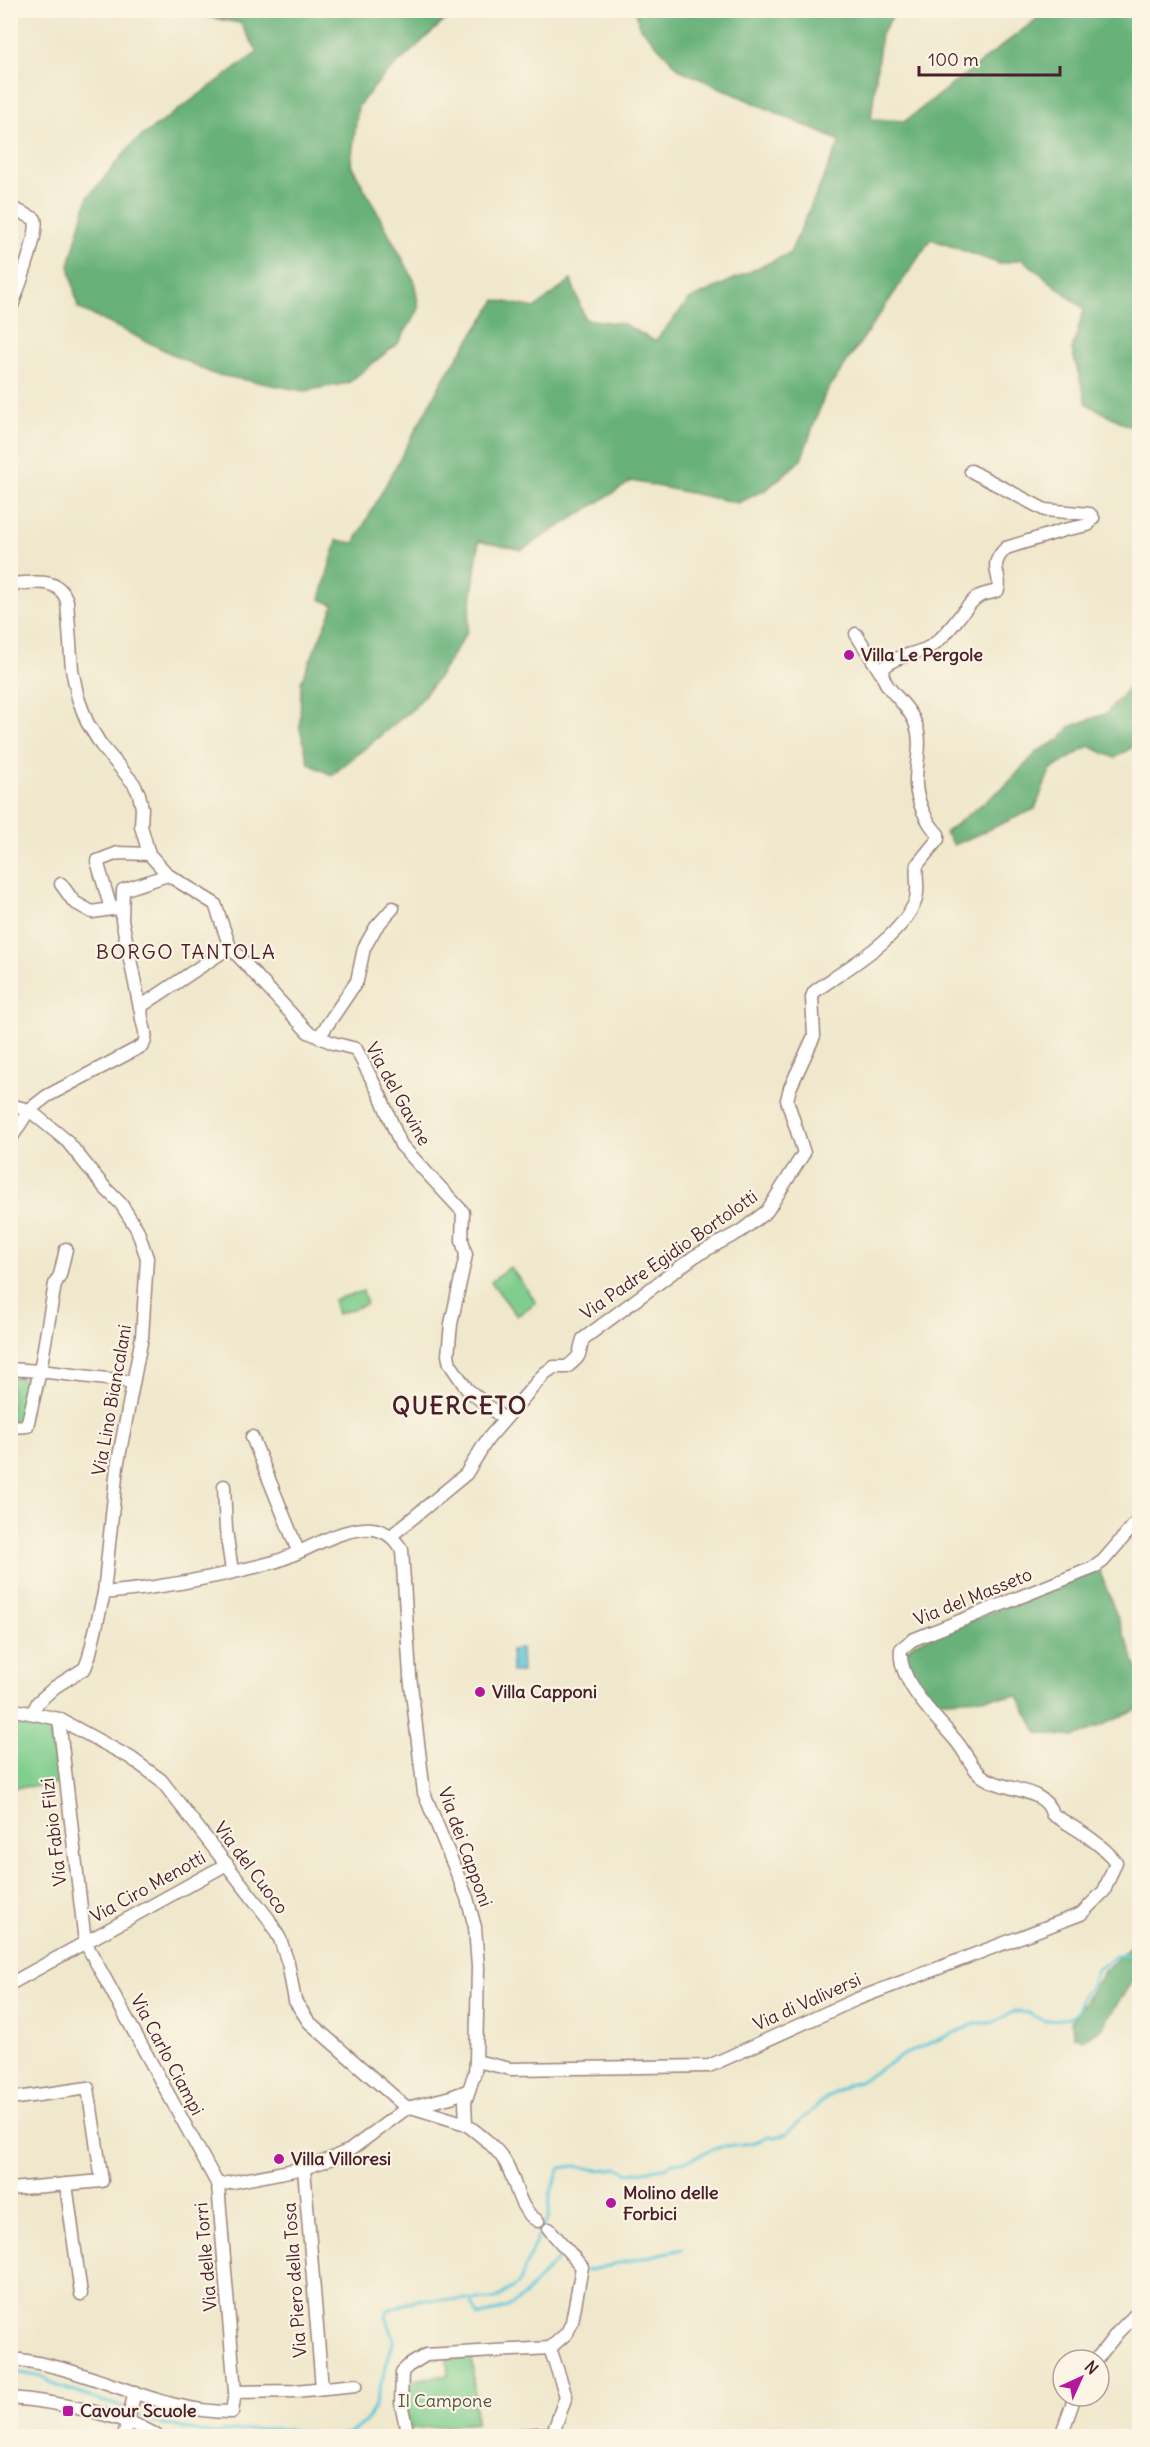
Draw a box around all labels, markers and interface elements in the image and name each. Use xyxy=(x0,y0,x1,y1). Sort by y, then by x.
scale bar xyxy=(919,39,1060,77)
text: 100 m xyxy=(928,48,979,71)
place label: Villa Le Pergole xyxy=(861,643,983,666)
marker: Villa Le Pergole xyxy=(842,648,856,662)
district label: BORGO TANTOLA xyxy=(96,939,276,964)
street label: Via del Gavine xyxy=(361,1038,436,1149)
street label: Via Padre Egidio Bortolotti xyxy=(576,1185,762,1324)
street label: Via Lino Biancalani xyxy=(87,1323,136,1477)
district label: QUERCETO xyxy=(392,1390,528,1420)
street label: Via del Masseto xyxy=(910,1562,1035,1631)
place label: Villa Capponi xyxy=(492,1680,597,1703)
marker: Villa Capponi xyxy=(473,1685,487,1699)
street label: Via Fabio Filzi xyxy=(35,1777,72,1887)
street label: Via dei Capponi xyxy=(433,1784,498,1910)
street label: Via del Cuoco xyxy=(209,1817,294,1918)
street label: Via Ciro Menotti xyxy=(86,1845,209,1928)
street label: Via di Valiversi xyxy=(749,1968,864,2036)
street label: Via Carlo Ciampi xyxy=(126,1990,209,2119)
place label: Villa Villoresi xyxy=(291,2147,391,2170)
marker: Villa Villoresi xyxy=(272,2152,286,2166)
place label: Molino delle Forbici xyxy=(623,2181,719,2225)
marker: Molino delle Forbici xyxy=(604,2196,618,2210)
street label: Via delle Torri xyxy=(189,2202,222,2312)
street label: Via Piero della Tosa xyxy=(278,2202,311,2358)
north arrow xyxy=(1051,2348,1111,2408)
text: N xyxy=(1081,2356,1103,2378)
park label: Il Campone xyxy=(398,2389,492,2412)
place label: Cavour Scuole xyxy=(80,2399,197,2422)
marker: Cavour Scuole xyxy=(61,2404,75,2418)

